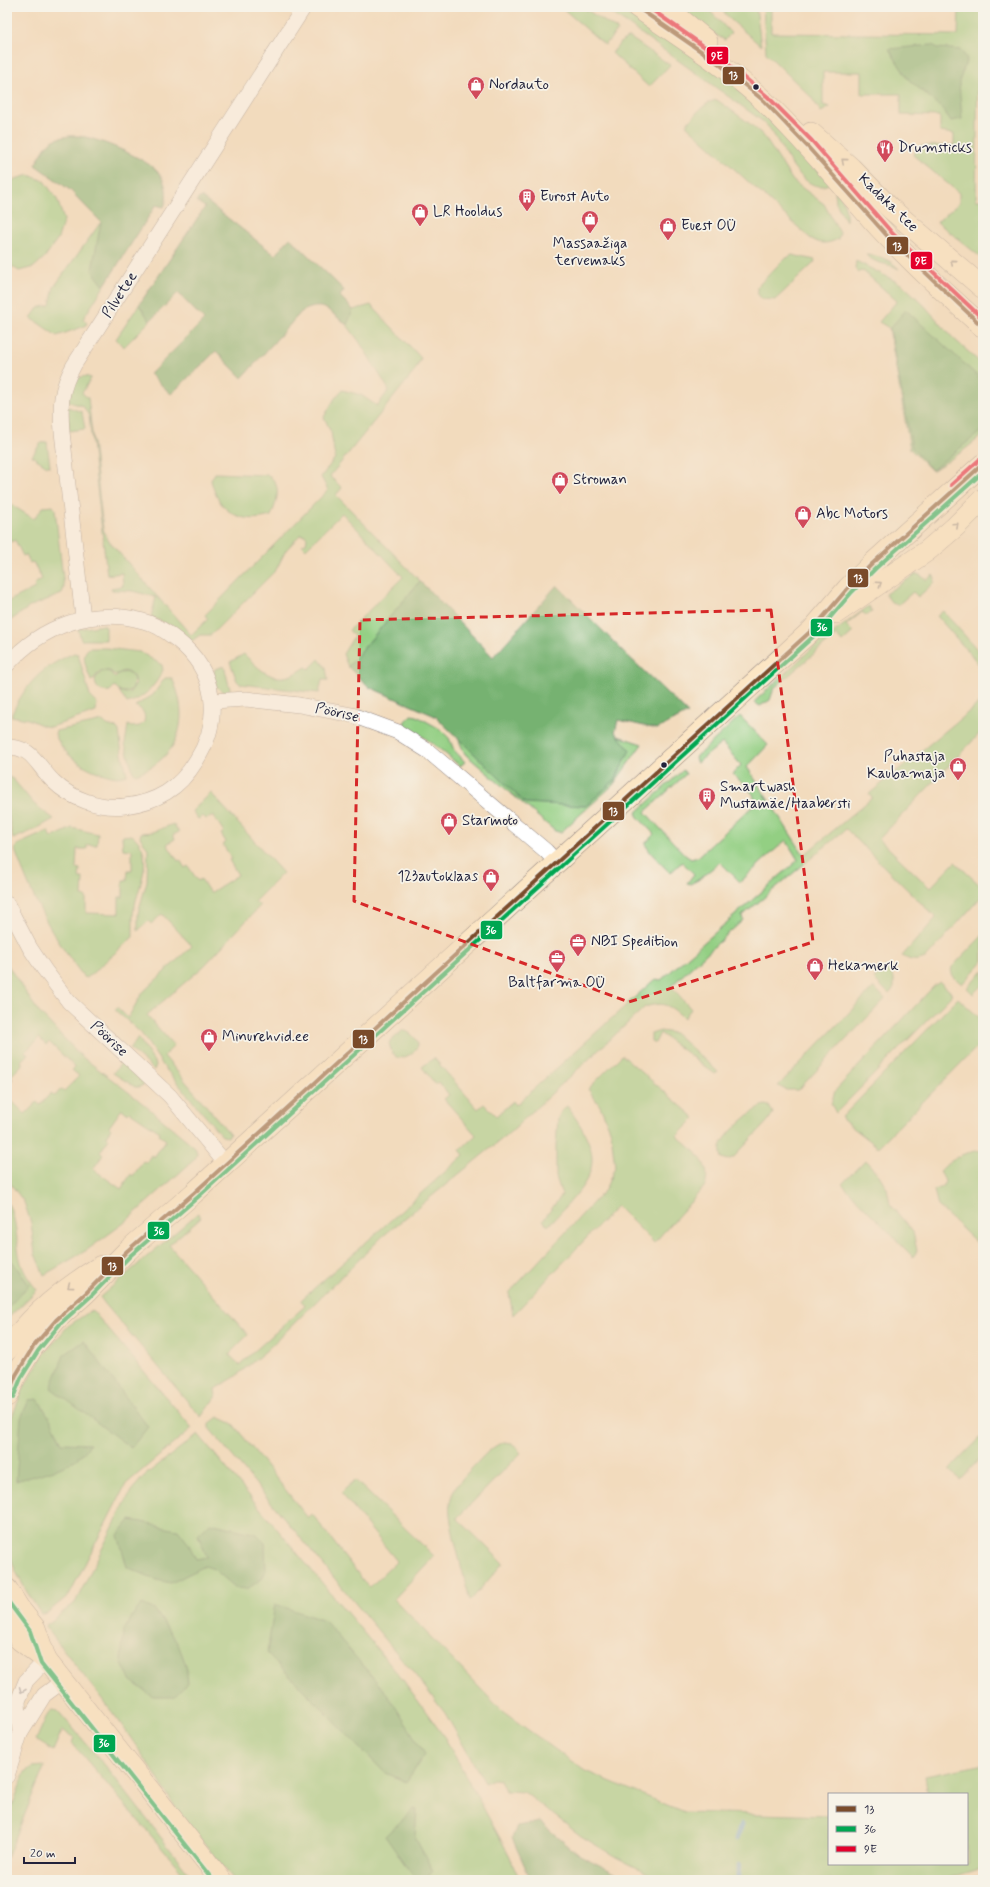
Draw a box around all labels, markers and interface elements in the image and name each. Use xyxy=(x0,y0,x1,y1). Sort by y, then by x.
line badge: 9E xyxy=(706,46,729,65)
text: 9E xyxy=(711,50,723,64)
line badge: 13 xyxy=(722,66,745,85)
text: 13 xyxy=(728,69,738,83)
shop icon: Nordauto xyxy=(466,75,486,100)
place label: Nordauto xyxy=(489,75,549,95)
unlabelled marker xyxy=(751,82,761,92)
restaurant icon: Drumsticks xyxy=(875,138,895,163)
place label: Drumsticks xyxy=(898,138,972,158)
one-way arrow xyxy=(841,159,848,166)
street label: Kadaka tee xyxy=(854,169,923,237)
building icon: Eurost Auto xyxy=(517,187,537,212)
place label: Eurost Auto xyxy=(540,187,609,207)
shop icon: LR Hooldus xyxy=(410,202,430,227)
place label: LR Hooldus xyxy=(433,202,502,222)
shop icon: Massaažiga tervemaks xyxy=(580,209,600,234)
shop icon: Euest OÜ xyxy=(658,216,678,241)
place label: Euest OÜ xyxy=(681,216,737,236)
place label: Massaažiga tervemaks xyxy=(553,234,627,271)
line badge: 13 xyxy=(886,236,909,255)
text: 13 xyxy=(892,240,902,254)
line badge: 9E xyxy=(910,251,933,270)
text: 9E xyxy=(915,255,927,269)
one-way arrow xyxy=(951,260,958,267)
street label: Pilvetee xyxy=(98,268,142,322)
shop icon: Stroman xyxy=(550,470,570,495)
place label: Stroman xyxy=(573,470,627,490)
shop icon: Abc Motors xyxy=(793,504,813,529)
place label: Abc Motors xyxy=(816,504,888,524)
one-way arrow xyxy=(951,523,959,530)
line badge: 13 xyxy=(847,568,869,588)
text: 13 xyxy=(853,572,863,586)
one-way arrow xyxy=(875,581,882,589)
line badge: 36 xyxy=(810,618,833,637)
text: 36 xyxy=(816,621,828,635)
street label: Pöörise xyxy=(313,698,361,728)
place label: Puhastaja Kaubamaja xyxy=(867,747,945,784)
shop icon: Puhastaja Kaubamaja xyxy=(948,756,968,781)
unlabelled marker xyxy=(659,760,669,770)
place label: Smartwash Mustamäe/Haabersti xyxy=(720,777,851,814)
building icon: Smartwash Mustamäe/Haabersti xyxy=(697,786,717,811)
line badge: 13 xyxy=(602,801,625,821)
text: 13 xyxy=(608,805,618,819)
shop icon: Starmoto xyxy=(439,811,459,836)
place label: Starmoto xyxy=(462,811,518,831)
place label: 123autoklaas xyxy=(397,867,478,887)
shop icon: 123autoklaas xyxy=(481,867,501,892)
line badge: 36 xyxy=(480,920,503,940)
text: 36 xyxy=(485,924,497,938)
office icon: NBI Spedition xyxy=(568,932,588,957)
place label: NBI Spedition xyxy=(591,932,678,952)
office icon: Baltfarma OÜ xyxy=(547,948,567,973)
shop icon: Hekamerk xyxy=(805,956,825,981)
place label: Hekamerk xyxy=(828,956,899,976)
place label: Baltfarma OÜ xyxy=(508,973,606,993)
street label: Pöörise xyxy=(86,1017,132,1062)
shop icon: Minurehvid.ee xyxy=(199,1027,219,1052)
place label: Minurehvid.ee xyxy=(222,1027,309,1047)
line badge: 13 xyxy=(352,1029,375,1049)
text: 13 xyxy=(358,1033,368,1047)
line badge: 36 xyxy=(147,1221,170,1240)
text: 36 xyxy=(153,1225,165,1239)
line badge: 13 xyxy=(101,1256,124,1276)
text: 13 xyxy=(107,1260,117,1274)
one-way arrow xyxy=(68,1282,75,1289)
one-way arrow xyxy=(19,1686,27,1694)
line badge: 36 xyxy=(93,1734,116,1753)
text: 36 xyxy=(98,1737,110,1751)
legend xyxy=(828,1793,968,1865)
text: 13 xyxy=(864,1802,874,1818)
text: 36 xyxy=(864,1822,876,1838)
scale bar xyxy=(24,1839,75,1865)
text: 9E xyxy=(864,1842,877,1858)
text: 20 m xyxy=(30,1846,56,1862)

